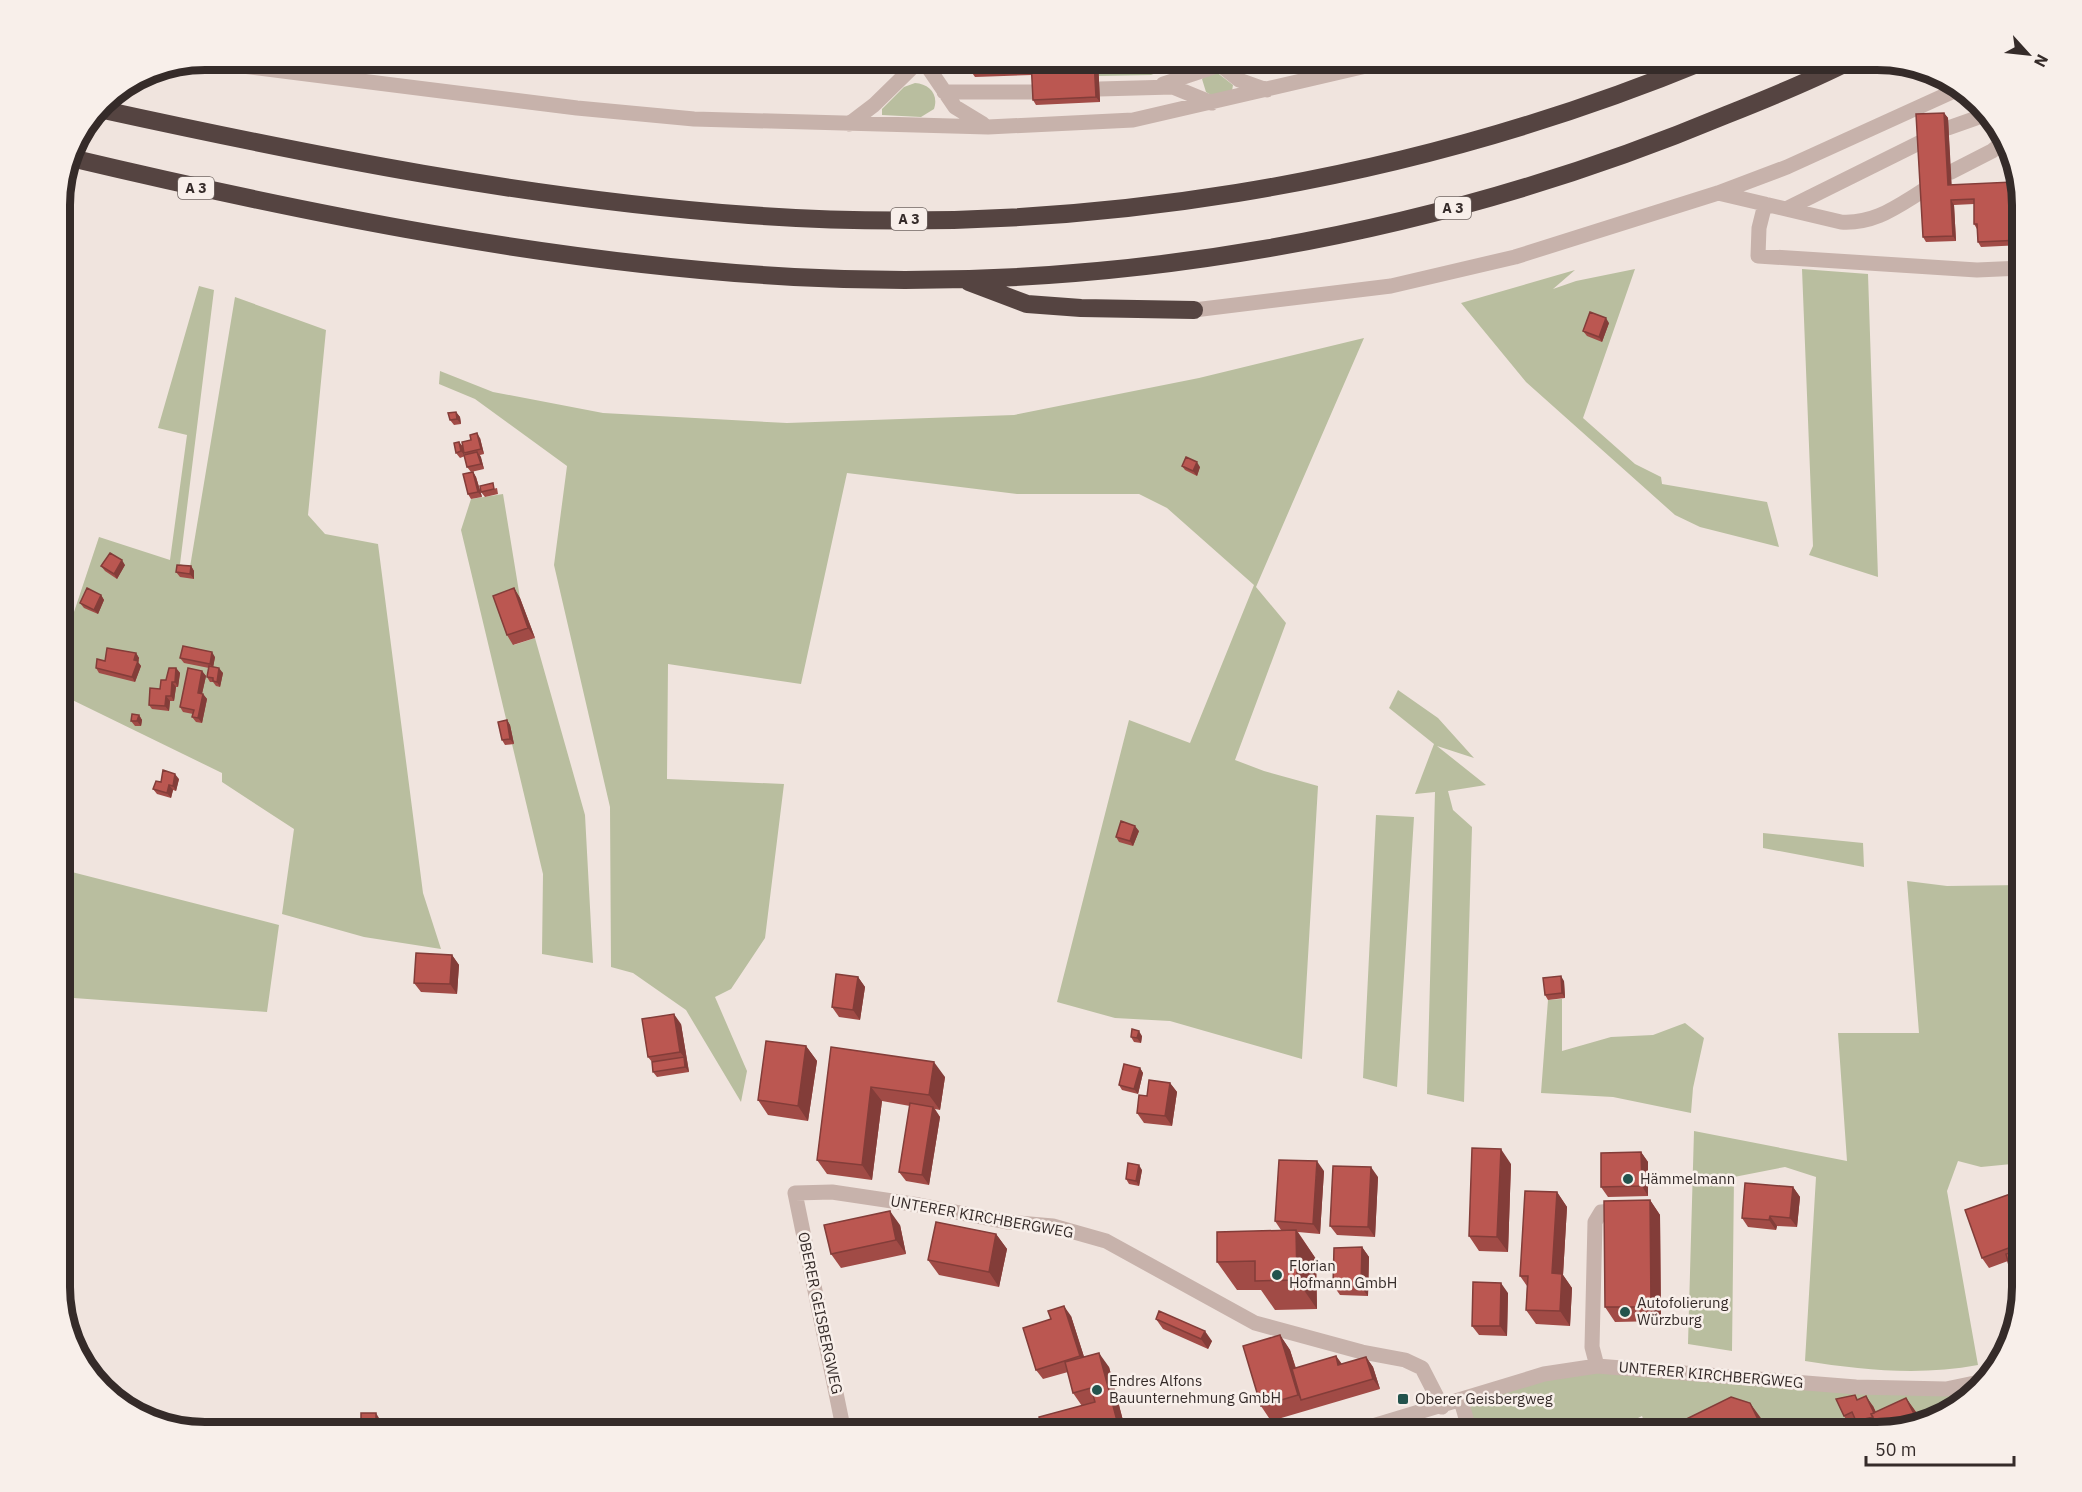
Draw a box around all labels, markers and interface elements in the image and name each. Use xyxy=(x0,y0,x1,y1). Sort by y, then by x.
north arrow xyxy=(1998,24,2058,84)
text: N xyxy=(2030,51,2053,71)
road number: A 3 xyxy=(178,177,214,199)
road number: A 3 xyxy=(1435,197,1471,219)
road number: A 3 xyxy=(891,208,927,230)
place label: Hämmelmann xyxy=(1640,1169,1735,1188)
marker: Hämmelmann xyxy=(1621,1172,1635,1186)
street label: UNTERER KIRCHBERGWEG xyxy=(889,1191,1075,1242)
street label: OBERER GEISBERGWEG xyxy=(794,1230,847,1396)
place label: Florian Hofmann GmbH xyxy=(1289,1256,1397,1292)
marker: Florian Hofmann GmbH xyxy=(1270,1268,1284,1282)
place label: Autofolierung Würzburg xyxy=(1637,1293,1728,1329)
marker: Autofolierung Würzburg xyxy=(1618,1305,1632,1319)
street label: UNTERER KIRCHBERGWEG xyxy=(1618,1357,1804,1392)
place label: Endres Alfons Bauunternehmung GmbH xyxy=(1109,1371,1281,1407)
marker: Endres Alfons Bauunternehmung GmbH xyxy=(1090,1383,1104,1397)
place label: Oberer Geisbergweg xyxy=(1415,1389,1553,1408)
marker: Oberer Geisbergweg xyxy=(1396,1392,1410,1406)
scale bar xyxy=(1866,1429,2014,1467)
text: 50 m xyxy=(1875,1438,1917,1461)

